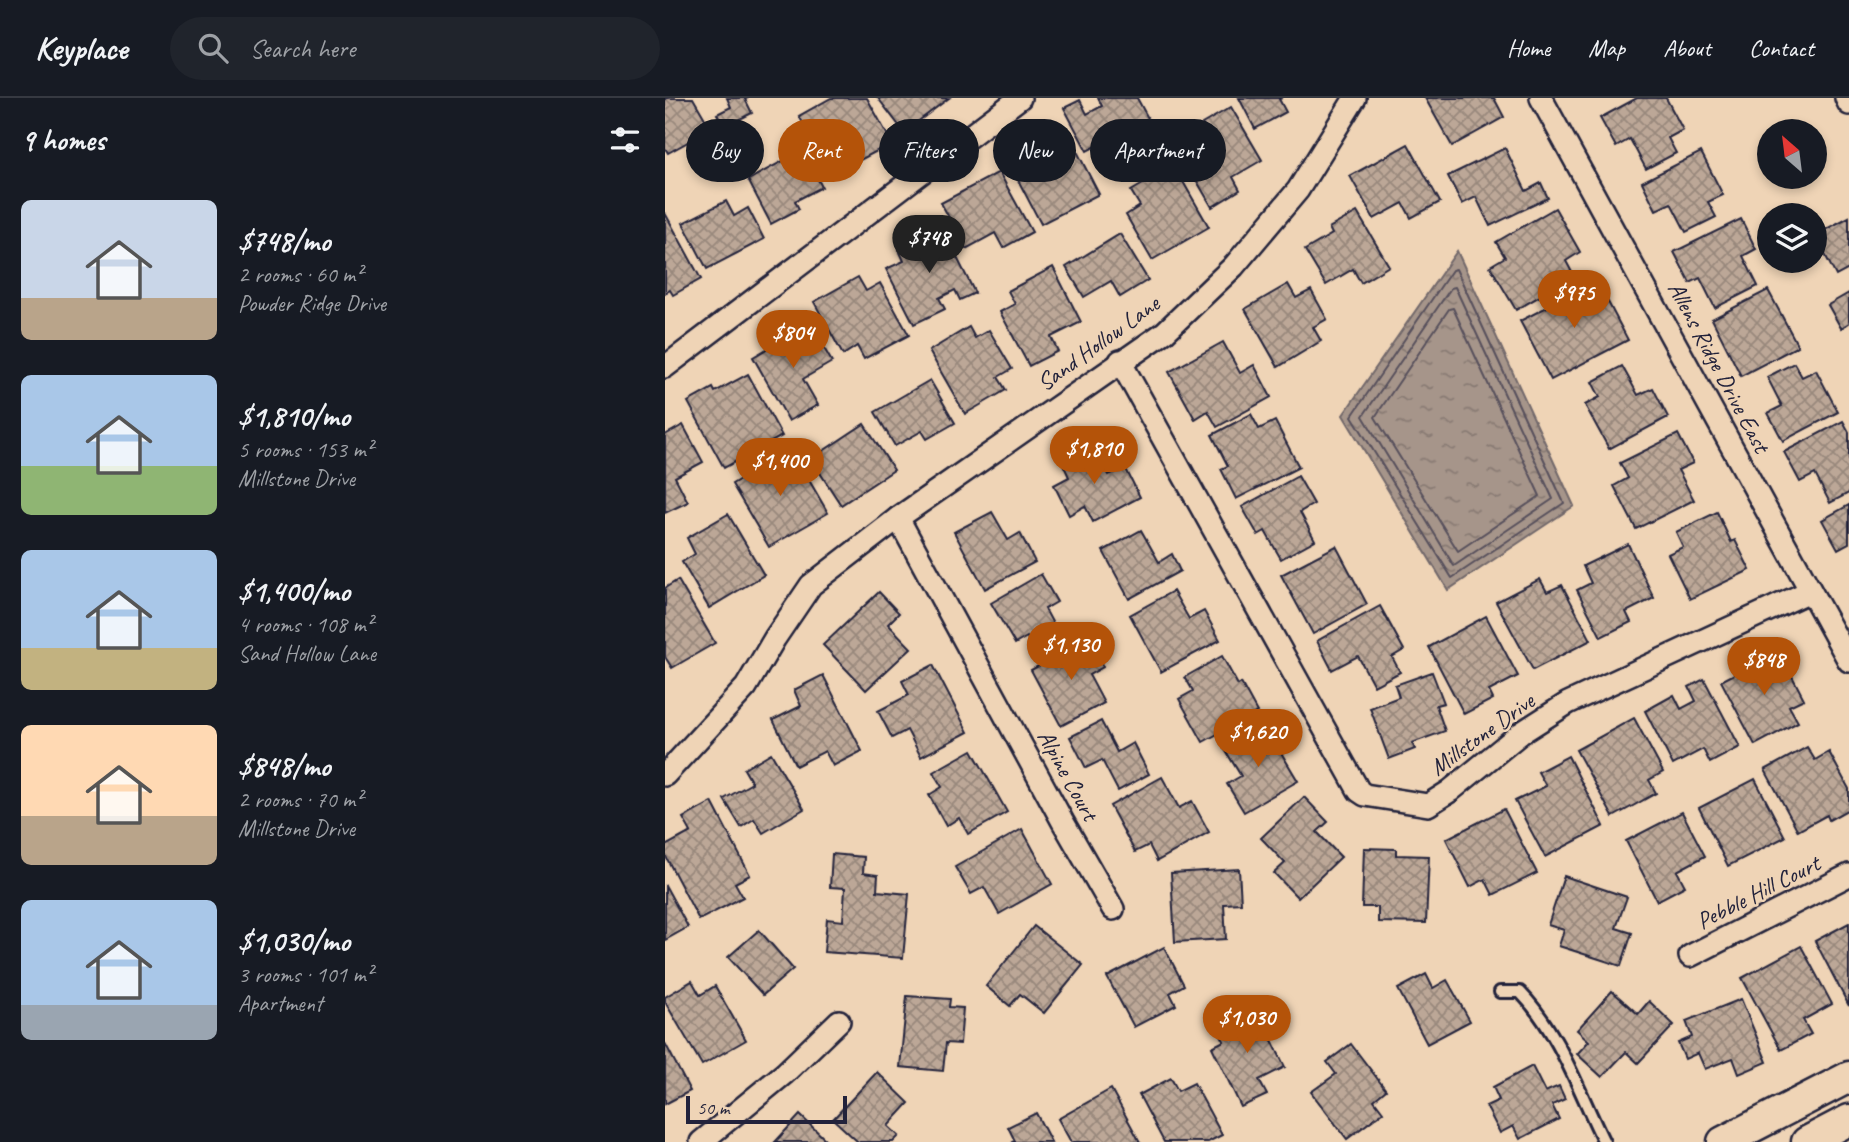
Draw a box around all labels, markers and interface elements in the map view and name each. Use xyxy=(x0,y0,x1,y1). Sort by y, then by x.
search box xyxy=(170,17,660,80)
text: Keyplace xyxy=(35,27,128,69)
icon: search xyxy=(194,29,232,67)
text: Search here xyxy=(250,32,356,65)
text: Home xyxy=(1507,33,1550,63)
text: Map xyxy=(1588,33,1625,63)
text: About xyxy=(1663,33,1711,63)
text: Contact xyxy=(1749,33,1814,63)
chip: Buy xyxy=(686,119,764,182)
chip: Rent xyxy=(778,119,865,182)
chip: Filters xyxy=(879,119,979,182)
chip: New xyxy=(993,119,1076,182)
chip: Apartment xyxy=(1090,119,1226,182)
north arrow xyxy=(1757,119,1827,189)
map controls xyxy=(1757,119,1827,273)
text: 9 homes xyxy=(21,121,105,159)
icon: filters xyxy=(606,121,644,159)
button: layers xyxy=(1757,203,1827,273)
pin: $748 xyxy=(888,216,970,275)
text: $748/mo xyxy=(238,222,330,260)
text: $748 xyxy=(908,223,950,252)
icon: home xyxy=(77,228,161,312)
text: 2 rooms · 60 m² xyxy=(238,260,362,289)
pin: $975 xyxy=(1533,271,1615,330)
street label: Allens Ridge Drive East xyxy=(1661,277,1778,459)
text: $975 xyxy=(1554,278,1594,307)
street label: Sand Hollow Lane xyxy=(1031,287,1167,397)
text: Powder Ridge Drive xyxy=(238,289,386,318)
pin: $804 xyxy=(752,310,834,370)
text: $804 xyxy=(772,318,814,347)
text: $1,810/mo xyxy=(238,397,350,435)
icon: home xyxy=(77,403,161,487)
pin: $1,810 xyxy=(1037,426,1151,486)
text: $1,810 xyxy=(1066,434,1122,463)
text: 5 rooms · 153 m² xyxy=(238,435,373,464)
pin: $1,400 xyxy=(723,438,837,498)
text: $1,400 xyxy=(752,446,808,475)
text: Millstone Drive xyxy=(238,464,355,493)
text: $1,400/mo xyxy=(238,572,350,610)
icon: home xyxy=(77,578,161,662)
text: 4 rooms · 108 m² xyxy=(238,610,373,639)
pin: $1,130 xyxy=(1014,622,1128,682)
text: $1,130 xyxy=(1043,630,1099,659)
pin: $848 xyxy=(1723,638,1805,697)
text: Sand Hollow Lane xyxy=(238,639,376,668)
text: $848 xyxy=(1743,645,1785,674)
street label: Millstone Drive xyxy=(1424,685,1542,782)
pin: $1,620 xyxy=(1201,710,1315,769)
text: $1,620 xyxy=(1230,717,1286,746)
street label: Alpine Court xyxy=(1031,724,1106,828)
text: $848/mo xyxy=(238,747,330,785)
icon: home xyxy=(77,753,161,837)
text: 2 rooms · 70 m² xyxy=(238,785,362,814)
text: Millstone Drive xyxy=(238,814,355,843)
street label: Pebble Hill Court xyxy=(1691,847,1827,936)
text: $1,030/mo xyxy=(238,922,350,960)
icon: home xyxy=(77,928,161,1012)
text: 3 rooms · 101 m² xyxy=(238,960,373,989)
text: Apartment xyxy=(238,989,323,1018)
pin: $1,030 xyxy=(1190,996,1304,1055)
text: $1,030 xyxy=(1219,1003,1275,1032)
scale bar xyxy=(686,1093,847,1125)
text: 50 m xyxy=(697,1096,729,1120)

